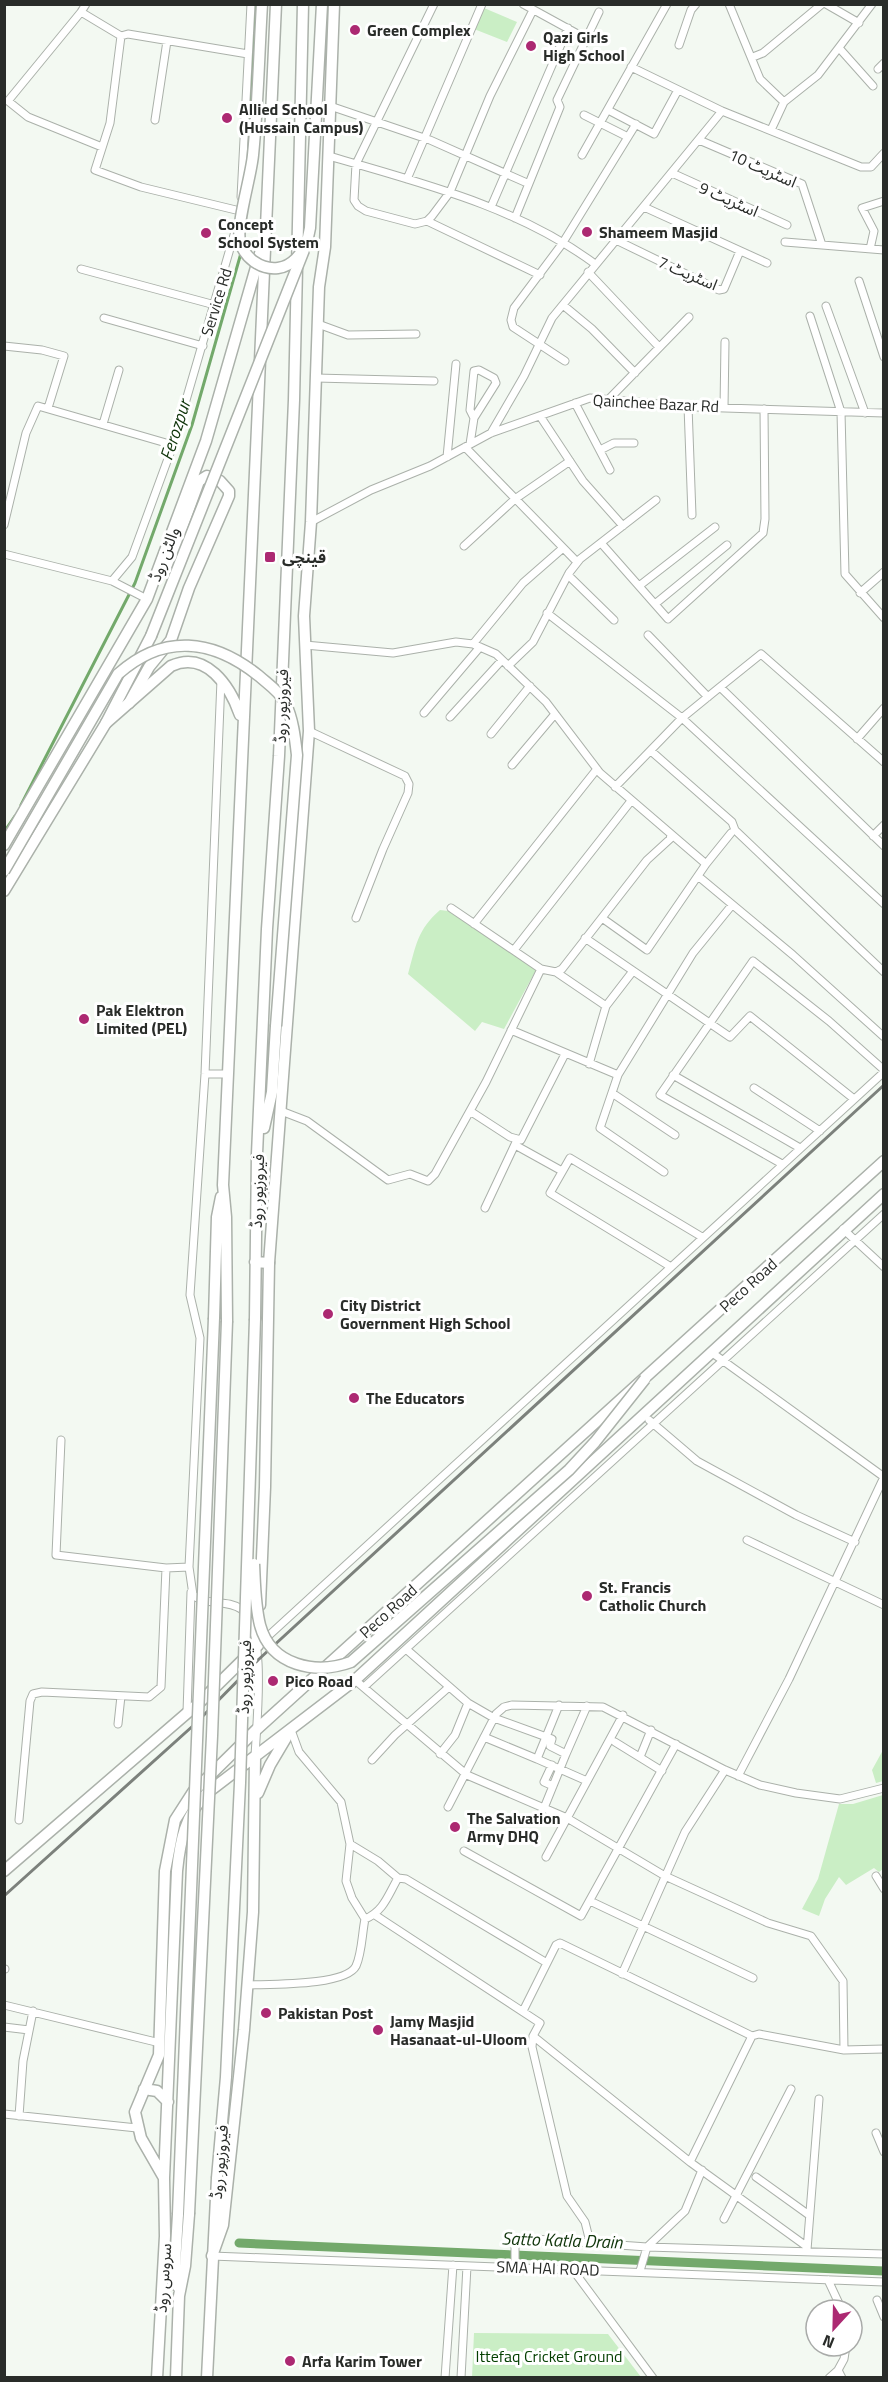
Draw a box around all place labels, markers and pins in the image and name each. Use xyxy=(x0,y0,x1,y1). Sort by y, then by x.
place label: Green Complex xyxy=(367,18,471,42)
marker: Green Complex xyxy=(348,23,362,37)
place label: Qazi Girls High School xyxy=(543,25,625,67)
marker: Qazi Girls High School xyxy=(524,39,538,53)
place label: Allied School (Hussain Campus) xyxy=(239,97,364,139)
marker: Allied School (Hussain Campus) xyxy=(220,111,234,125)
place label: Concept School System xyxy=(218,212,319,254)
place label: Shameem Masjid xyxy=(599,220,718,244)
marker: Shameem Masjid xyxy=(580,225,594,239)
marker: Concept School System xyxy=(199,226,213,240)
place label: قینچی xyxy=(282,545,326,569)
marker: قینچی xyxy=(263,550,277,564)
place label: Pak Elektron Limited (PEL) xyxy=(96,998,187,1040)
marker: Pak Elektron Limited (PEL) xyxy=(77,1012,91,1026)
place label: City District Government High School xyxy=(340,1293,511,1335)
marker: City District Government High School xyxy=(321,1307,335,1321)
place label: The Educators xyxy=(366,1386,465,1410)
marker: The Educators xyxy=(347,1391,361,1405)
place label: St. Francis Catholic Church xyxy=(599,1575,706,1617)
marker: St. Francis Catholic Church xyxy=(580,1589,594,1603)
place label: Pico Road xyxy=(285,1669,353,1693)
marker: Pico Road xyxy=(266,1674,280,1688)
place label: The Salvation Army DHQ xyxy=(467,1806,561,1848)
marker: The Salvation Army DHQ xyxy=(448,1820,462,1834)
place label: Pakistan Post xyxy=(278,2001,373,2025)
marker: Pakistan Post xyxy=(259,2006,273,2020)
place label: Jamy Masjid Hasanaat-ul-Uloom xyxy=(390,2009,527,2051)
marker: Jamy Masjid Hasanaat-ul-Uloom xyxy=(371,2023,385,2037)
place label: Arfa Karim Tower xyxy=(302,2349,422,2373)
marker: Arfa Karim Tower xyxy=(283,2354,297,2368)

